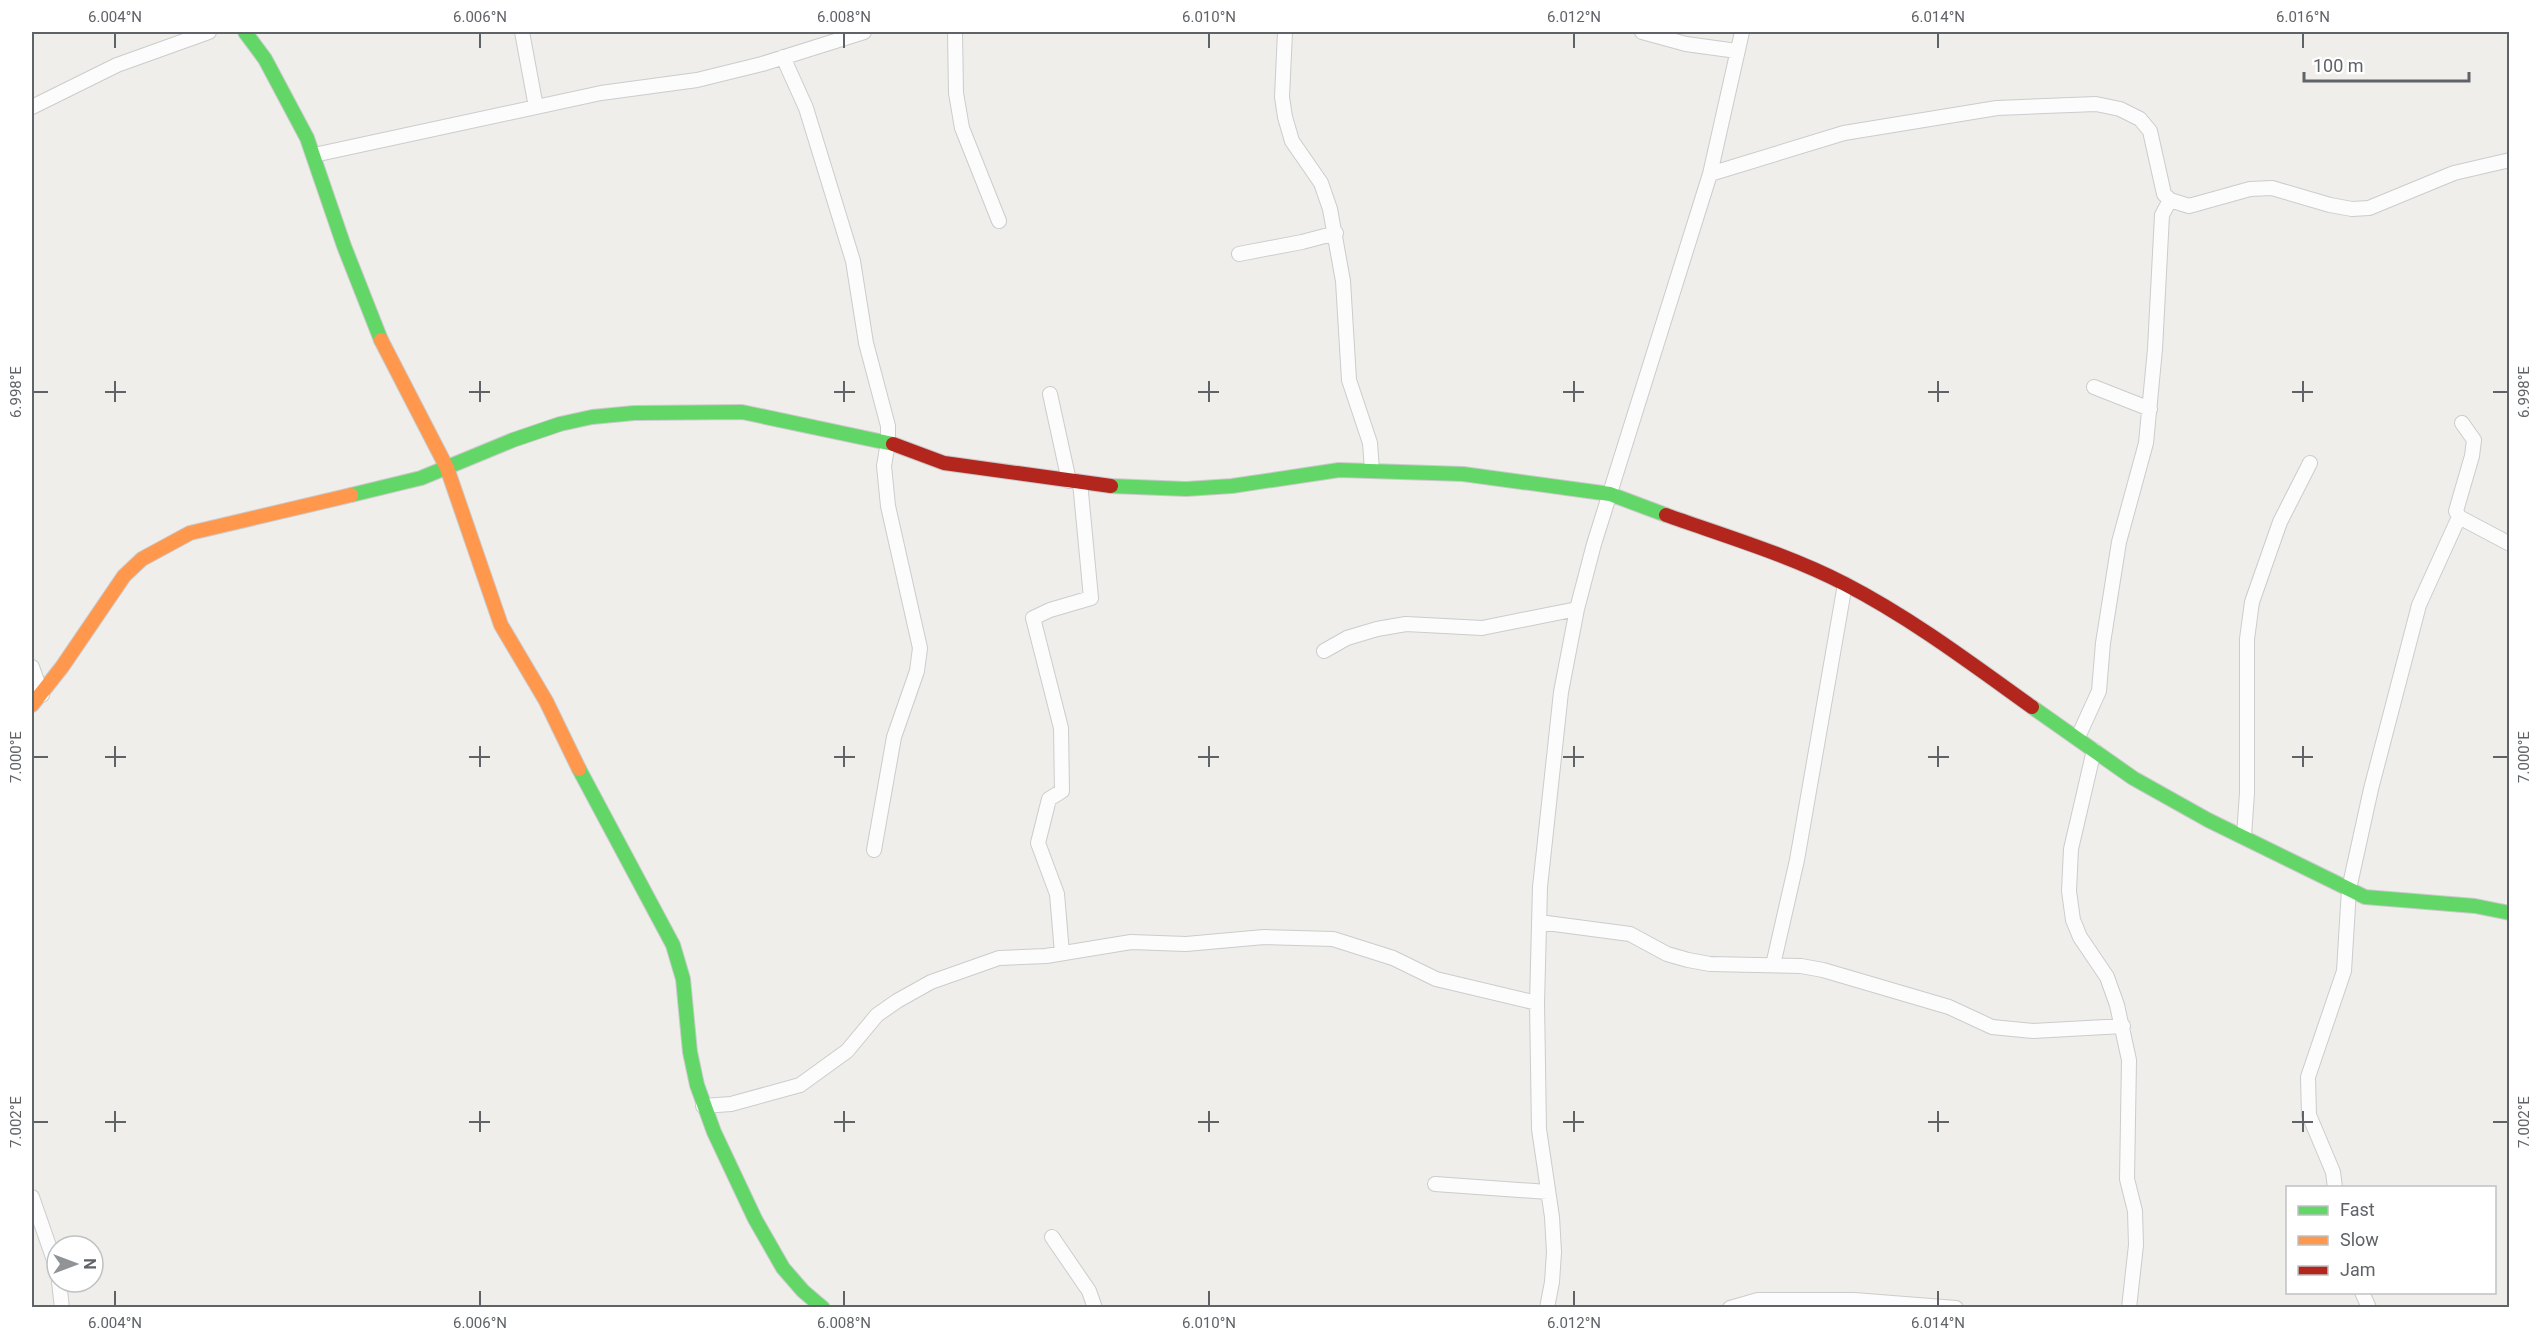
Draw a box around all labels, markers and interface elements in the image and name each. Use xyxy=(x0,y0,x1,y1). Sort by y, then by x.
text: 6.004°N xyxy=(88,8,142,26)
text: 6.006°N xyxy=(453,8,507,26)
text: 6.008°N xyxy=(817,8,871,26)
text: 6.010°N xyxy=(1182,8,1236,26)
text: 6.012°N xyxy=(1547,8,1601,26)
text: 6.014°N xyxy=(1911,8,1965,26)
text: 6.016°N xyxy=(2276,8,2330,26)
scale bar xyxy=(2304,45,2469,83)
text: 100 m xyxy=(2313,55,2364,76)
text: 6.998°E xyxy=(7,366,25,418)
text: 6.998°E xyxy=(2515,366,2533,418)
text: 7.000°E xyxy=(7,731,25,783)
text: 7.000°E xyxy=(2515,731,2533,783)
text: 7.002°E xyxy=(7,1096,25,1148)
text: 7.002°E xyxy=(2515,1096,2533,1148)
legend xyxy=(2286,1186,2496,1294)
text: Fast xyxy=(2340,1199,2375,1220)
text: Slow xyxy=(2340,1229,2379,1250)
north arrow xyxy=(45,1234,105,1294)
text: N xyxy=(80,1258,99,1270)
text: Jam xyxy=(2340,1259,2376,1280)
text: 6.004°N xyxy=(88,1314,142,1332)
text: 6.006°N xyxy=(453,1314,507,1332)
text: 6.008°N xyxy=(817,1314,871,1332)
text: 6.010°N xyxy=(1182,1314,1236,1332)
text: 6.012°N xyxy=(1547,1314,1601,1332)
text: 6.014°N xyxy=(1911,1314,1965,1332)

